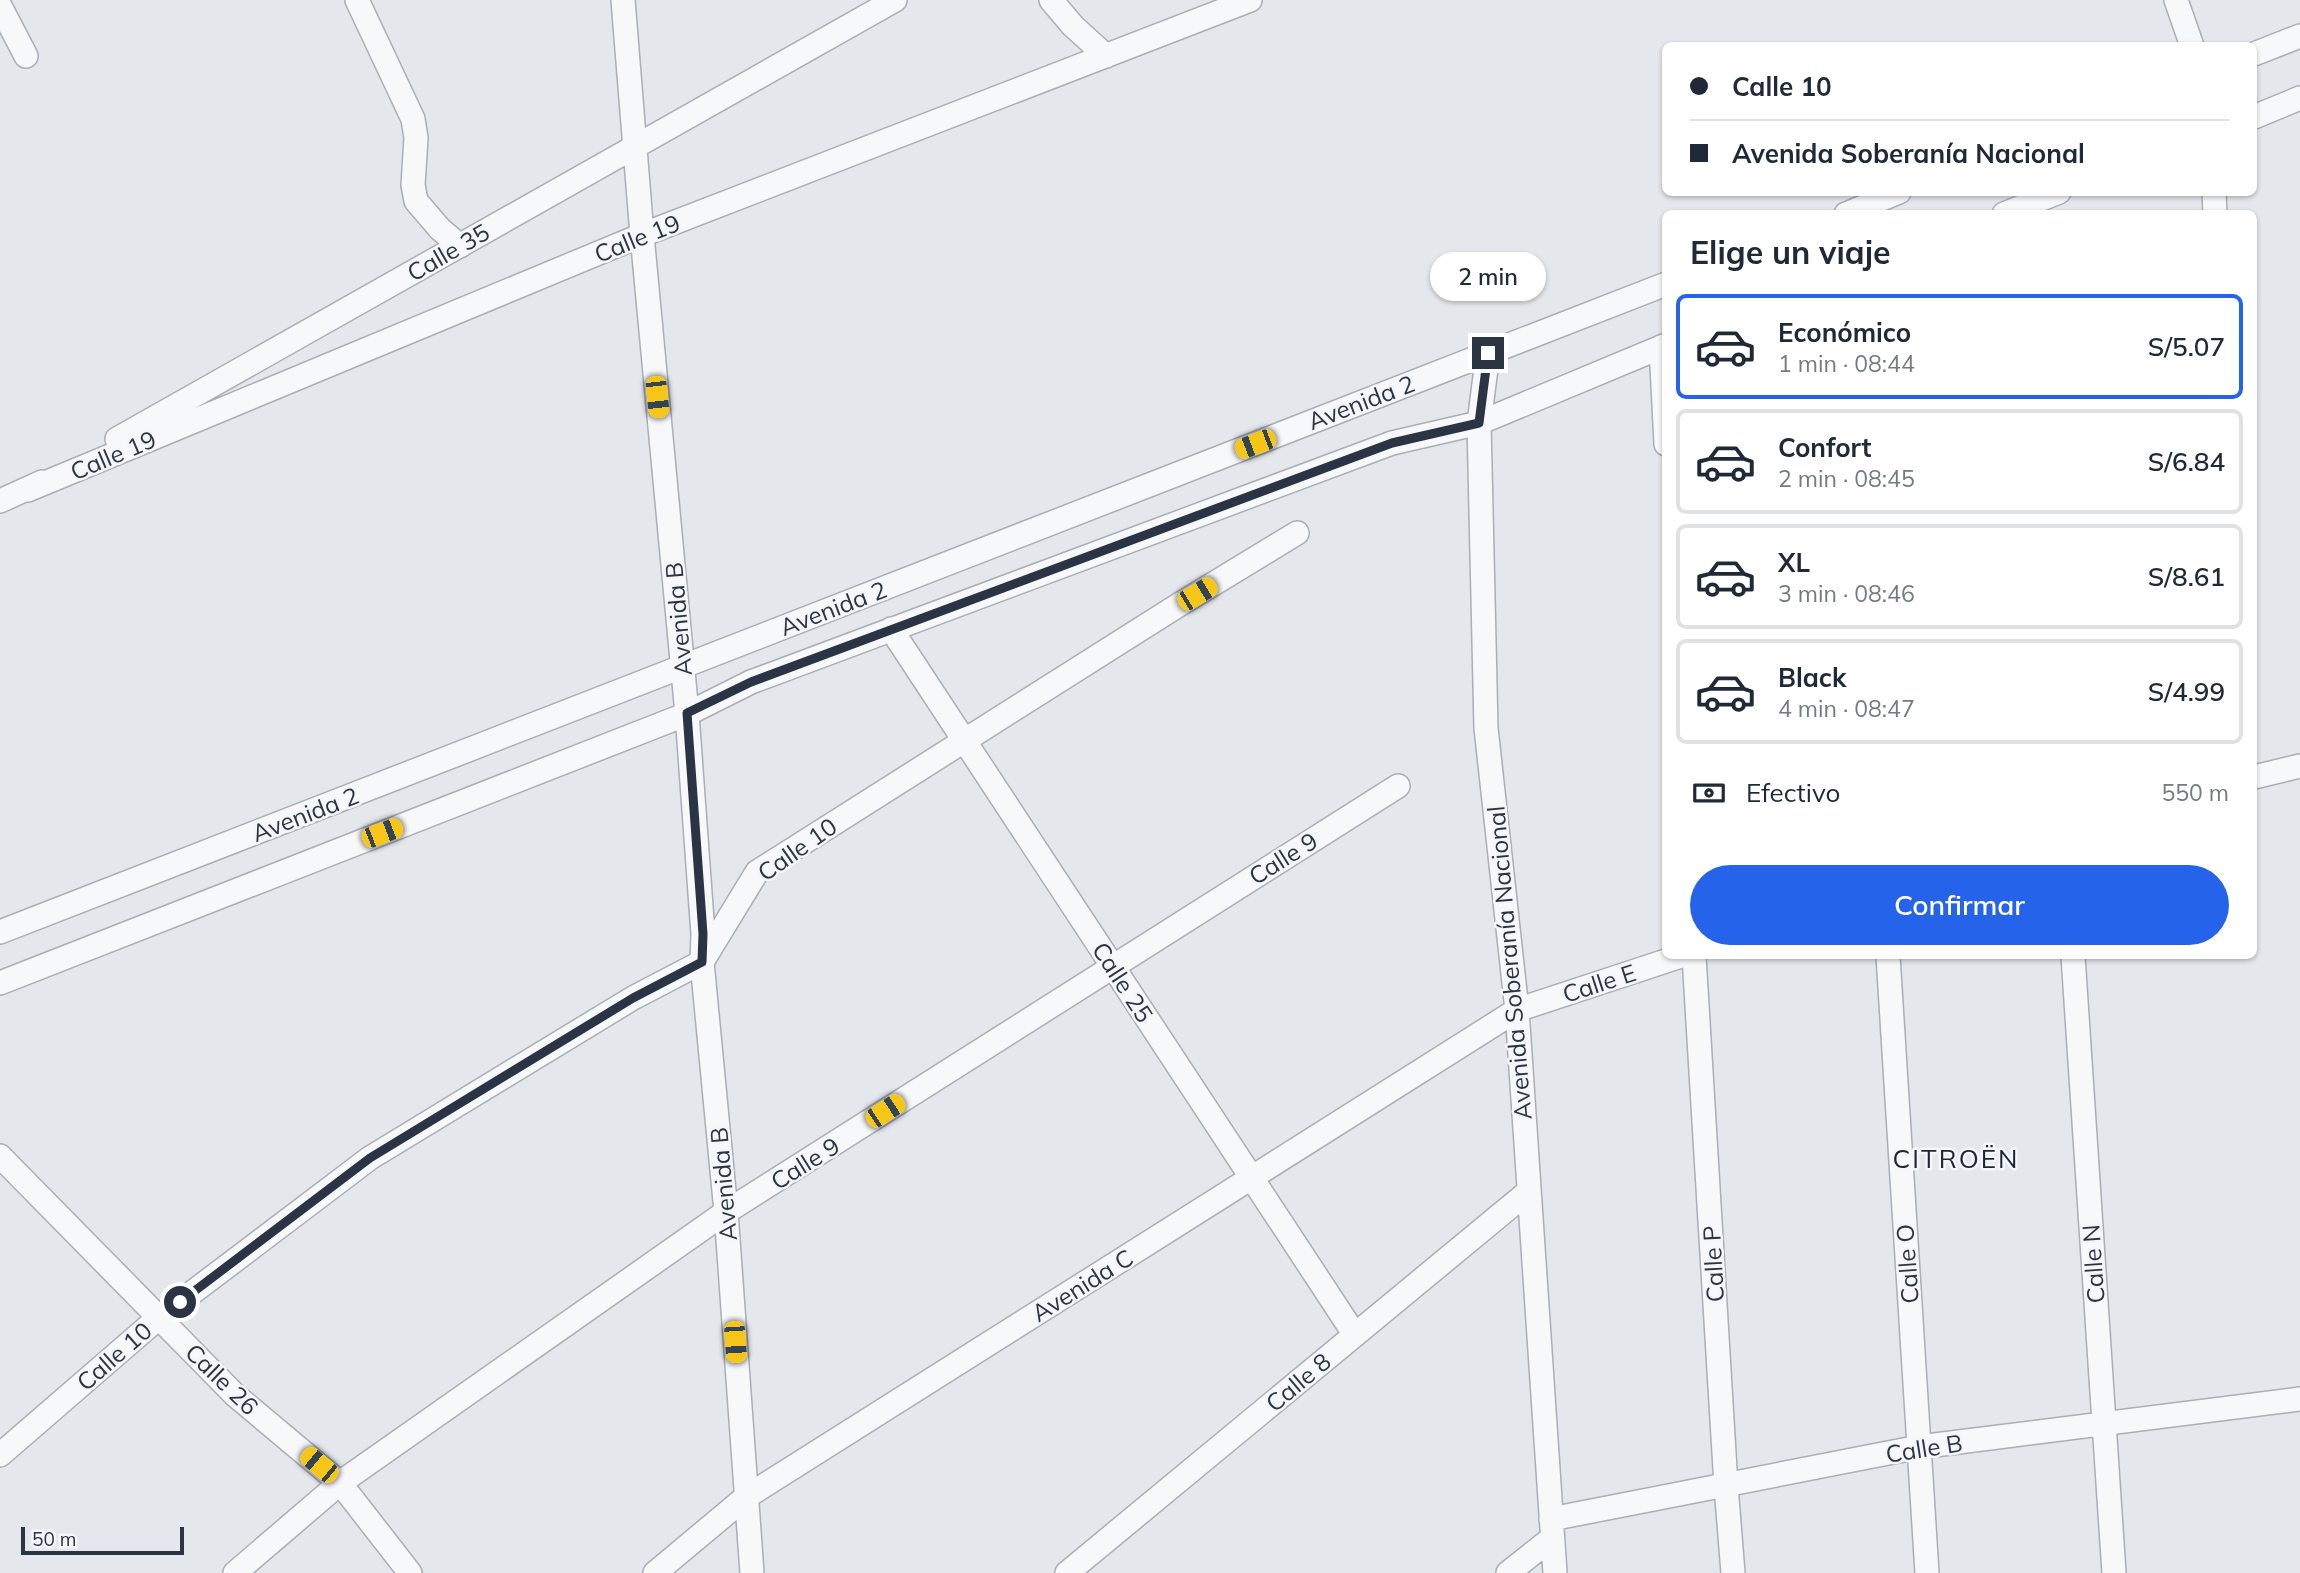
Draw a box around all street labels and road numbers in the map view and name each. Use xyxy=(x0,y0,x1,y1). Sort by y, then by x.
street label: Calle 19 xyxy=(590,207,684,269)
street label: Calle 35 xyxy=(402,217,494,287)
street label: Avenida 2 xyxy=(1303,368,1419,436)
street label: Calle 19 xyxy=(66,424,160,486)
street label: Avenida B xyxy=(658,561,698,677)
street label: Avenida 2 xyxy=(775,574,891,642)
street label: Avenida 2 xyxy=(247,780,363,848)
street label: Avenida Soberanía Nacional xyxy=(1480,805,1538,1121)
street label: Calle 10 xyxy=(752,811,842,887)
street label: Calle 9 xyxy=(1243,825,1323,891)
street label: Calle 25 xyxy=(1086,936,1160,1028)
street label: Calle E xyxy=(1559,957,1639,1009)
street label: Avenida B xyxy=(703,1126,743,1242)
street label: Calle 9 xyxy=(765,1130,845,1196)
street label: Calle O xyxy=(1889,1223,1925,1305)
street label: Calle N xyxy=(2075,1223,2111,1305)
street label: Calle P xyxy=(1696,1225,1730,1303)
street label: Avenida C xyxy=(1026,1242,1138,1328)
street label: Calle 10 xyxy=(70,1315,158,1397)
street label: Calle 26 xyxy=(179,1337,265,1421)
street label: Calle 8 xyxy=(1259,1346,1337,1418)
street label: Calle B xyxy=(1883,1427,1965,1469)

